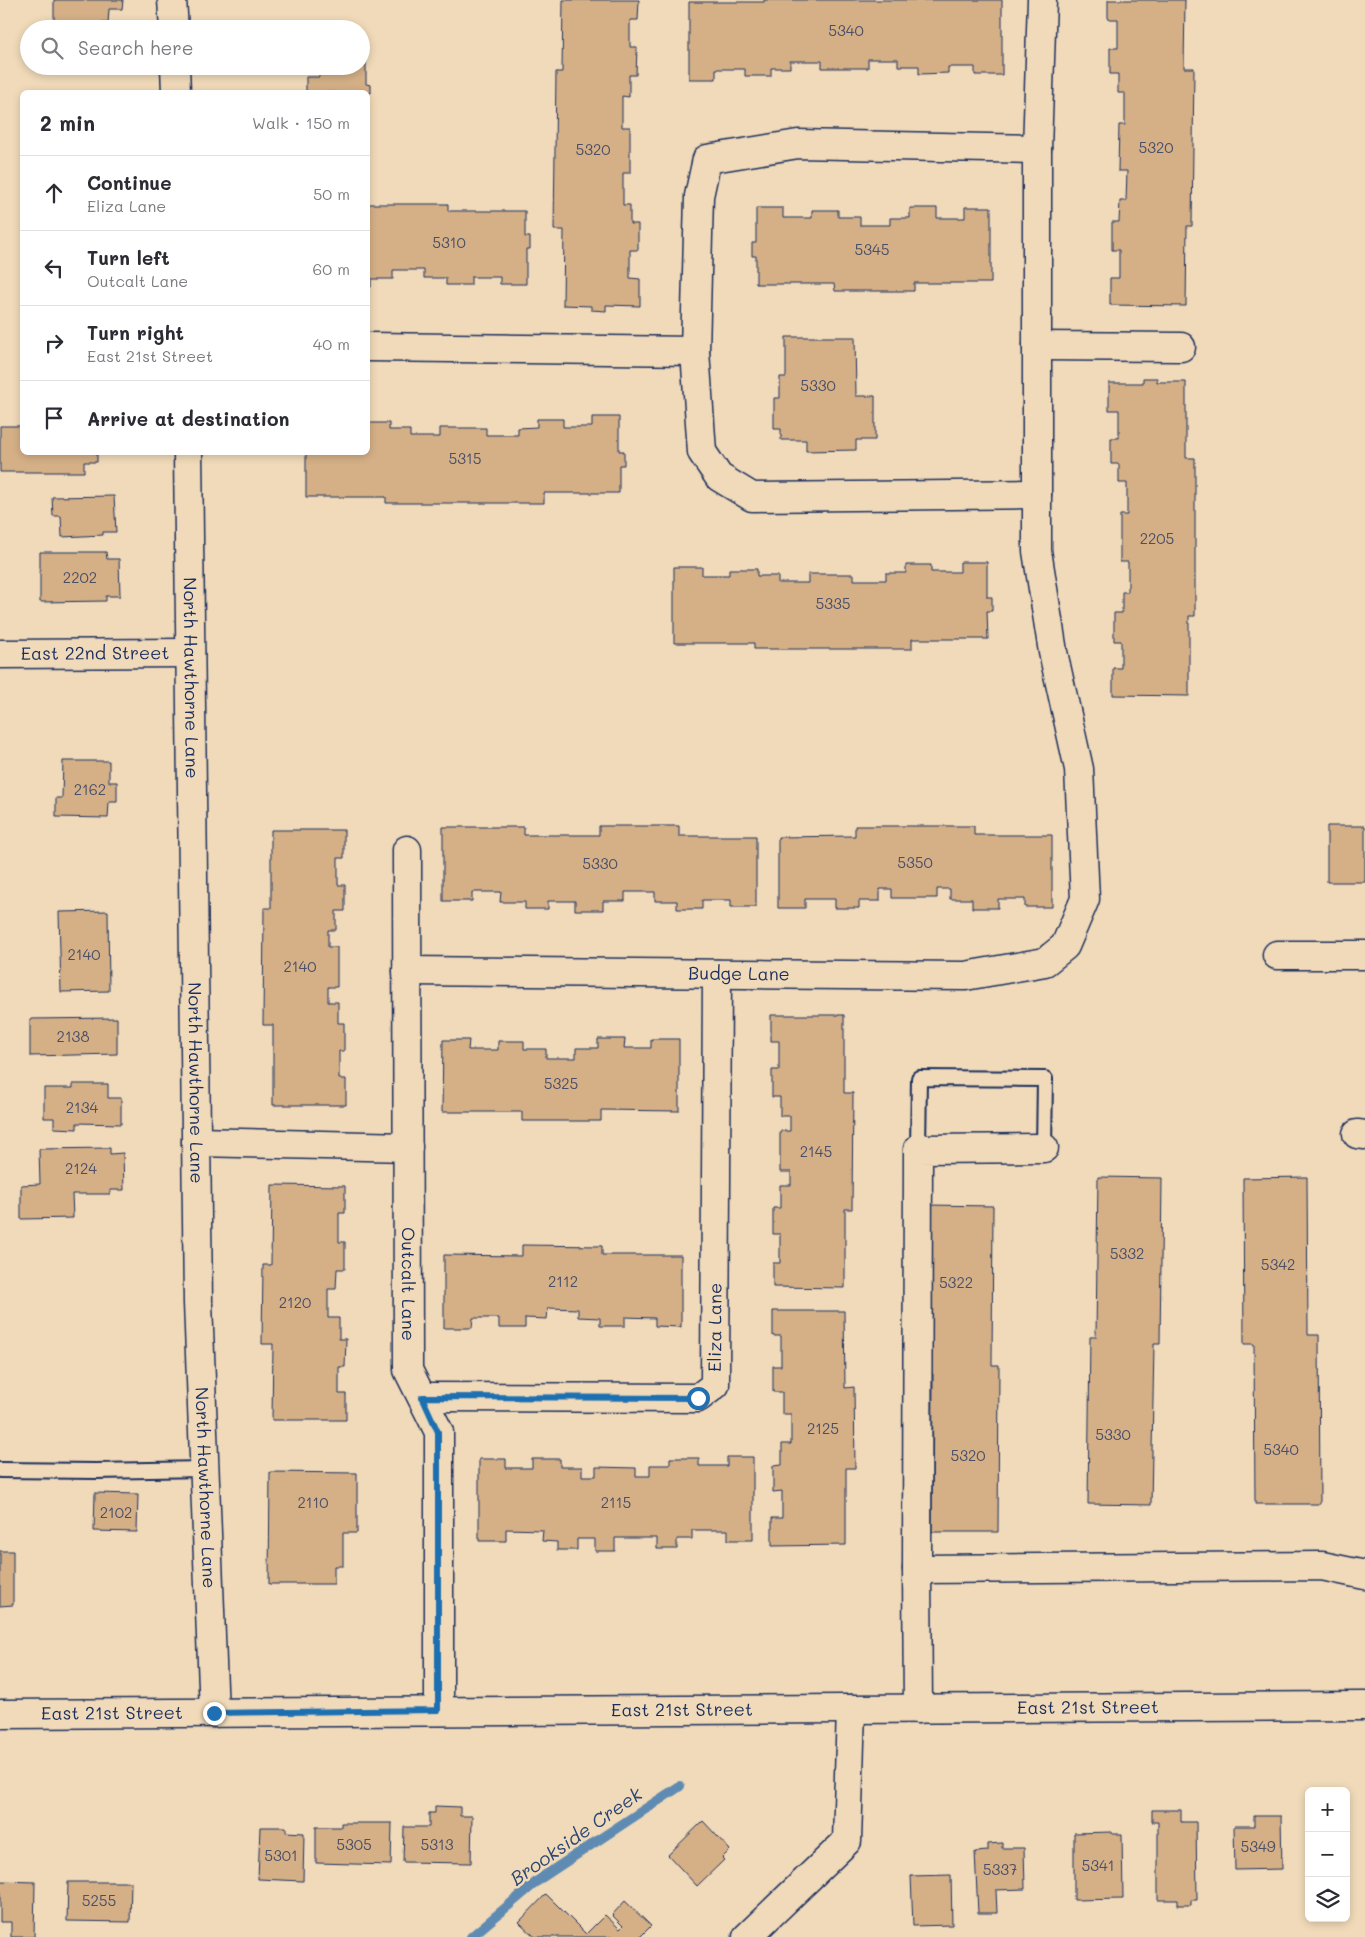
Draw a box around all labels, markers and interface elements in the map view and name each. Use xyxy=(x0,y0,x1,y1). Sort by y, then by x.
search box xyxy=(20,20,370,75)
house number: 5340 xyxy=(828,20,864,40)
icon: search xyxy=(38,34,66,62)
text: Search here xyxy=(78,35,194,60)
text: 2 min xyxy=(40,109,95,136)
text: Walk · 150 m xyxy=(252,112,350,133)
house number: 5320 xyxy=(1138,137,1174,157)
house number: 5320 xyxy=(575,139,611,159)
text: Continue xyxy=(87,170,172,195)
icon: ahead xyxy=(40,179,68,207)
text: 50 m xyxy=(313,183,350,204)
text: Eliza Lane xyxy=(87,195,166,216)
house number: 5310 xyxy=(432,232,466,252)
house number: 5345 xyxy=(854,239,890,259)
text: Turn left xyxy=(87,245,170,270)
icon: left xyxy=(40,254,68,282)
text: 60 m xyxy=(313,258,350,279)
text: Outcalt Lane xyxy=(87,270,188,291)
text: Turn right xyxy=(87,320,184,345)
icon: right xyxy=(40,329,68,357)
text: 40 m xyxy=(313,333,350,354)
text: East 21st Street xyxy=(87,345,213,366)
house number: 5330 xyxy=(800,375,836,395)
icon: arrive xyxy=(40,404,68,432)
text: Arrive at destination xyxy=(87,406,290,431)
house number: 5315 xyxy=(449,448,482,468)
house number: 2205 xyxy=(1140,528,1174,548)
house number: 2202 xyxy=(63,567,97,587)
street label: North Hawthorne Lane xyxy=(178,577,205,779)
house number: 5335 xyxy=(815,593,851,613)
street label: East 22nd Street xyxy=(21,640,169,665)
house number: 2162 xyxy=(74,779,106,799)
house number: 5350 xyxy=(897,852,933,872)
house number: 5330 xyxy=(582,853,618,873)
house number: 2140 xyxy=(67,944,101,964)
house number: 2140 xyxy=(283,956,317,976)
street label: Budge Lane xyxy=(688,961,790,985)
street label: North Hawthorne Lane xyxy=(183,982,210,1184)
house number: 2138 xyxy=(57,1026,89,1046)
house number: 5325 xyxy=(544,1073,578,1093)
house number: 2134 xyxy=(66,1097,99,1117)
house number: 2145 xyxy=(800,1141,832,1161)
house number: 2124 xyxy=(65,1158,97,1178)
street label: Outcalt Lane xyxy=(397,1227,421,1341)
house number: 5332 xyxy=(1110,1243,1144,1263)
house number: 5342 xyxy=(1261,1254,1295,1274)
house number: 2112 xyxy=(548,1271,578,1291)
house number: 5322 xyxy=(939,1272,973,1292)
street label: Eliza Lane xyxy=(702,1283,726,1372)
house number: 2120 xyxy=(279,1292,311,1312)
street label: North Hawthorne Lane xyxy=(190,1387,222,1589)
route start xyxy=(687,1387,710,1410)
house number: 2125 xyxy=(807,1418,839,1438)
house number: 5330 xyxy=(1095,1424,1131,1444)
house number: 5340 xyxy=(1263,1439,1299,1459)
house number: 5320 xyxy=(950,1445,986,1465)
house number: 2110 xyxy=(297,1492,329,1512)
house number: 2115 xyxy=(601,1492,631,1512)
house number: 2102 xyxy=(100,1502,132,1522)
street label: East 21st Street xyxy=(1017,1694,1159,1719)
street label: East 21st Street xyxy=(611,1697,753,1721)
street label: East 21st Street xyxy=(41,1700,183,1725)
route end xyxy=(203,1702,226,1725)
water label: Brookside Creek xyxy=(505,1780,647,1890)
map controls xyxy=(1305,1787,1350,1922)
button: + xyxy=(1305,1787,1350,1832)
button: − xyxy=(1305,1832,1350,1877)
house number: 5305 xyxy=(336,1834,372,1854)
house number: 5313 xyxy=(420,1834,454,1854)
house number: 5349 xyxy=(1240,1836,1276,1856)
house number: 5301 xyxy=(264,1845,298,1865)
house number: 5341 xyxy=(1081,1855,1115,1875)
house number: 5337 xyxy=(983,1859,1017,1879)
button: layers xyxy=(1305,1877,1350,1922)
house number: 5255 xyxy=(82,1890,116,1910)

